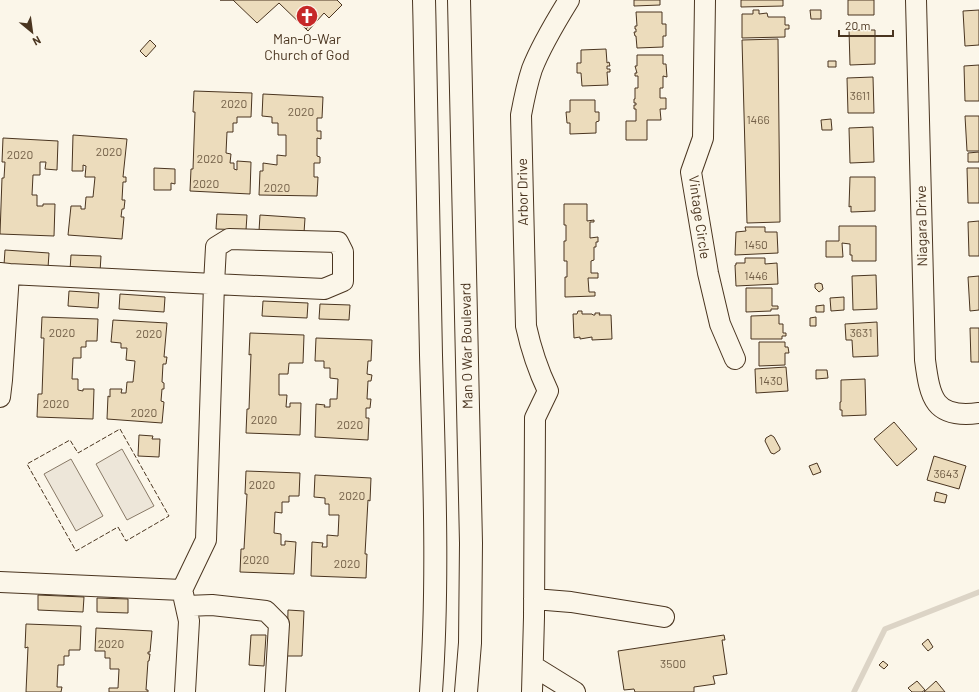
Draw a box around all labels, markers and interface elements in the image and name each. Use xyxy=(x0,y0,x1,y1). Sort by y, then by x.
church icon: Man-O-War Church of God xyxy=(294,3,320,29)
north arrow xyxy=(12,12,52,52)
scale bar xyxy=(839,12,893,38)
text: 20 m xyxy=(845,18,871,32)
place label: Man-O-War Church of God xyxy=(264,30,350,63)
text: N xyxy=(31,34,43,49)
house number: 3611 xyxy=(850,88,870,102)
house number: 2020 xyxy=(221,96,247,110)
house number: 2020 xyxy=(288,104,314,118)
house number: 1466 xyxy=(746,112,770,126)
house number: 2020 xyxy=(96,144,122,158)
house number: 2020 xyxy=(7,147,33,161)
house number: 2020 xyxy=(197,151,223,165)
street label: Arbor Drive xyxy=(513,158,531,226)
street label: Vintage Circle xyxy=(686,174,714,260)
house number: 2020 xyxy=(193,176,219,190)
house number: 2020 xyxy=(264,180,290,194)
street label: Niagara Drive xyxy=(912,185,930,267)
house number: 1450 xyxy=(744,237,768,251)
house number: 1446 xyxy=(744,268,768,282)
street label: Man O War Boulevard xyxy=(456,283,476,409)
house number: 2020 xyxy=(49,325,75,339)
house number: 3631 xyxy=(850,325,872,339)
house number: 2020 xyxy=(136,326,162,340)
house number: 1430 xyxy=(759,373,783,387)
house number: 2020 xyxy=(43,396,69,410)
house number: 2020 xyxy=(131,405,157,419)
house number: 2020 xyxy=(251,412,277,426)
house number: 2020 xyxy=(337,417,363,431)
house number: 3643 xyxy=(933,466,959,480)
house number: 2020 xyxy=(249,477,275,491)
house number: 2020 xyxy=(339,488,365,502)
house number: 2020 xyxy=(243,552,269,566)
house number: 2020 xyxy=(334,556,360,570)
house number: 2020 xyxy=(98,636,124,650)
house number: 3500 xyxy=(660,656,686,670)

